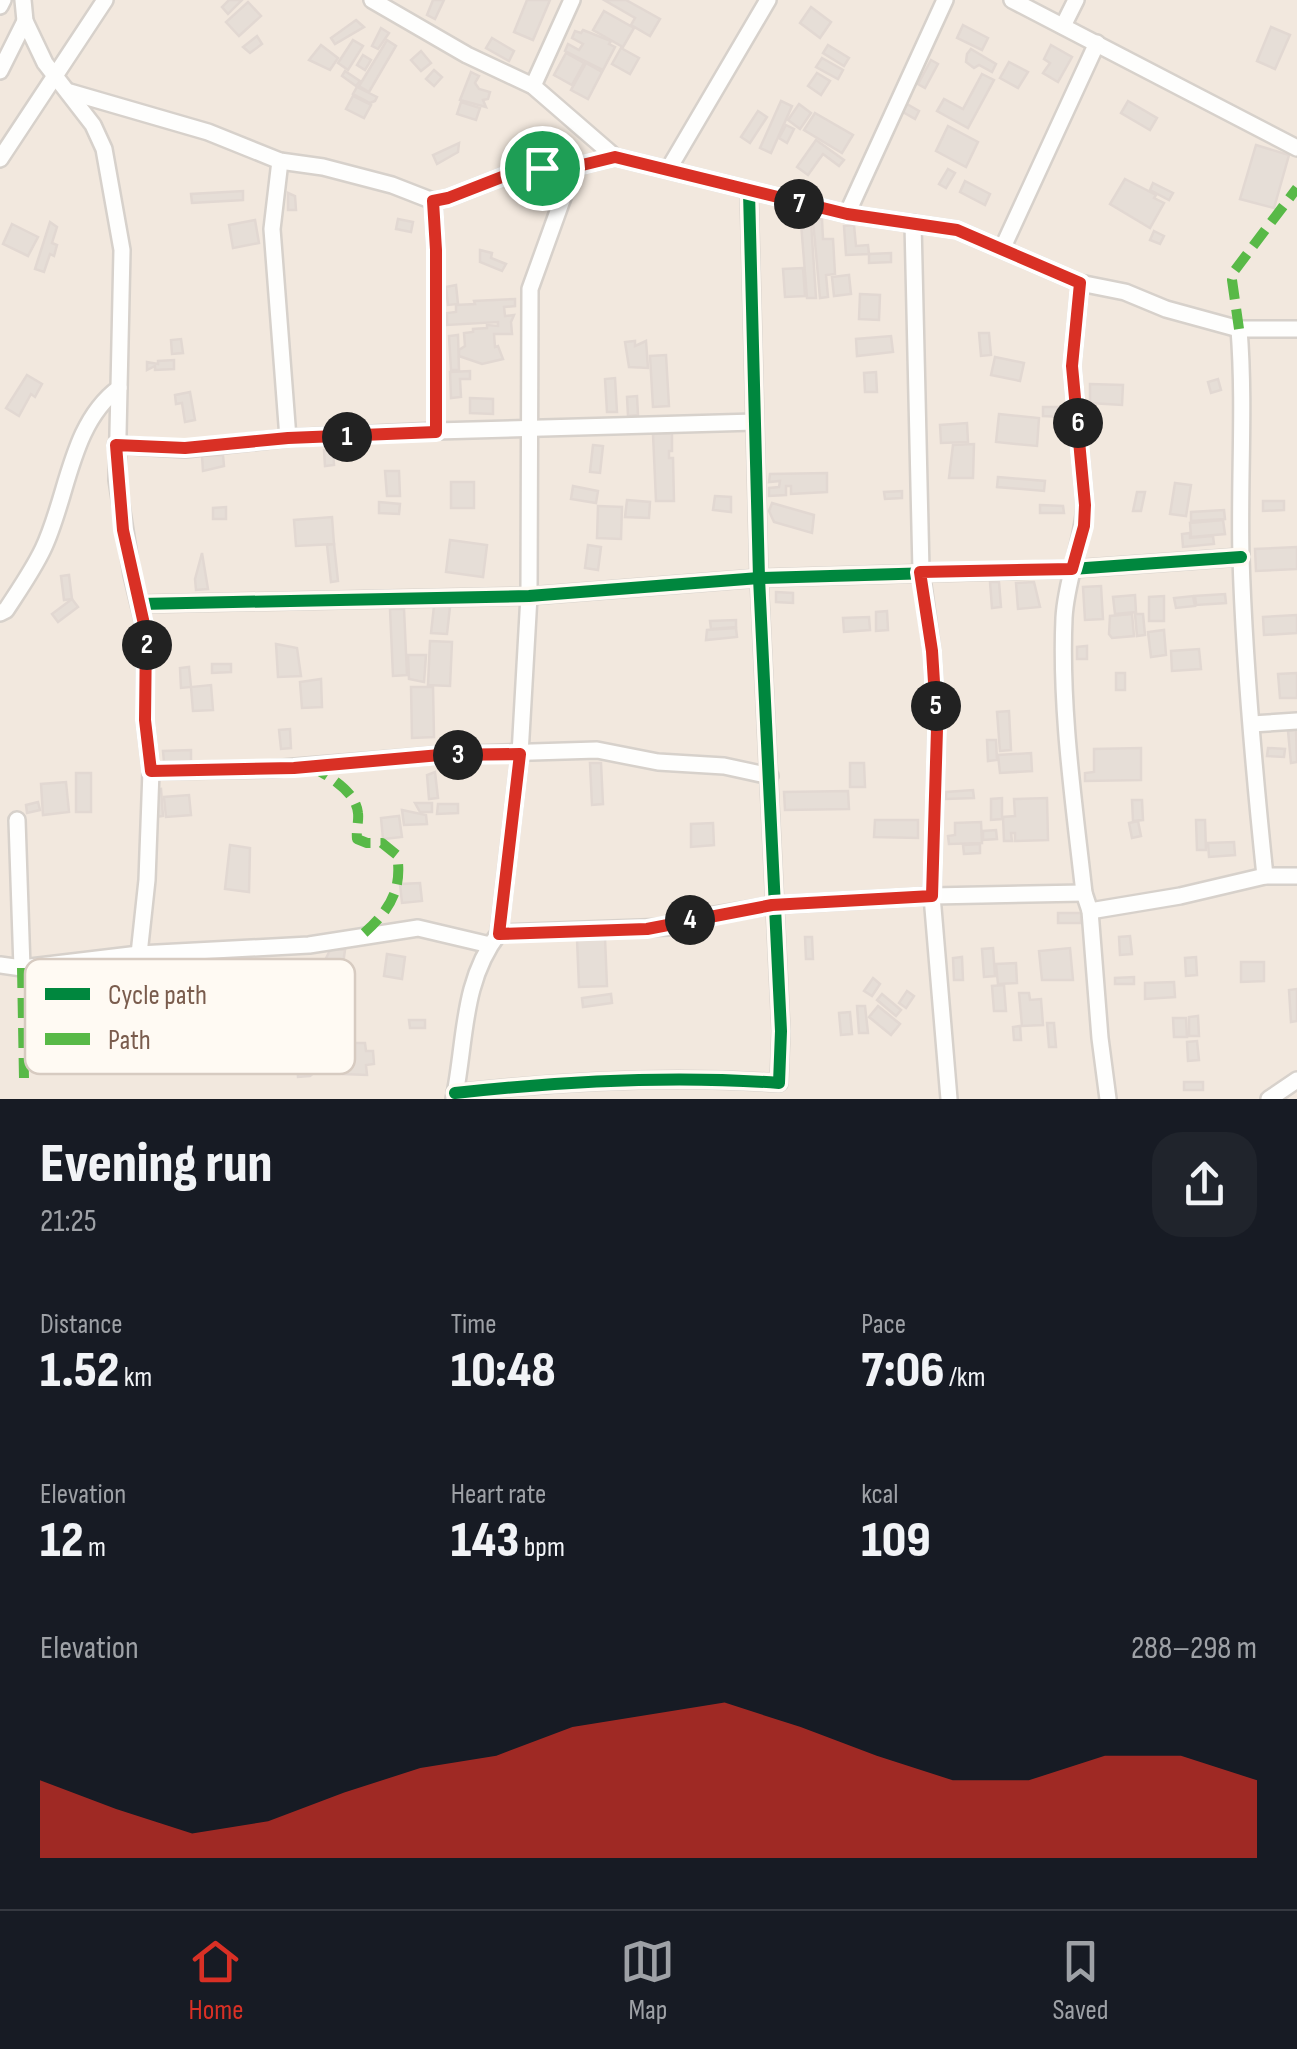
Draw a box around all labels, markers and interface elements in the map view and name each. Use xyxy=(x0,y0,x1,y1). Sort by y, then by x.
pin xyxy=(500,126,585,211)
icon: arrive xyxy=(515,141,570,196)
pin: 7 xyxy=(774,179,824,229)
text: 7 xyxy=(793,187,805,220)
pin: 6 xyxy=(1053,398,1103,448)
text: 6 xyxy=(1071,406,1085,439)
pin: 1 xyxy=(322,412,372,462)
text: 1 xyxy=(342,420,352,453)
pin: 2 xyxy=(122,620,172,670)
text: 2 xyxy=(141,628,153,661)
pin: 5 xyxy=(911,681,961,731)
text: 5 xyxy=(930,689,942,722)
pin: 3 xyxy=(433,730,483,780)
text: 3 xyxy=(452,738,464,771)
pin: 4 xyxy=(665,895,715,945)
text: 4 xyxy=(683,903,697,936)
legend xyxy=(25,959,355,1074)
text: Cycle path xyxy=(108,979,207,1012)
text: Path xyxy=(108,1024,151,1057)
text: Evening run xyxy=(40,1131,273,1198)
button: share xyxy=(1152,1132,1257,1237)
text: 21:25 xyxy=(40,1202,97,1241)
text: Distance xyxy=(40,1308,123,1341)
text: Time xyxy=(451,1308,496,1341)
text: Pace xyxy=(861,1308,906,1341)
text: 1.52 xyxy=(40,1341,119,1401)
text: 10:48 xyxy=(451,1341,556,1401)
text: 7:06 xyxy=(861,1341,945,1401)
text: km xyxy=(119,1361,152,1394)
text: /km xyxy=(945,1361,986,1394)
text: Elevation xyxy=(40,1478,126,1511)
text: Heart rate xyxy=(451,1478,546,1511)
text: kcal xyxy=(861,1478,898,1511)
text: 12 xyxy=(40,1511,84,1571)
text: 143 xyxy=(451,1511,519,1571)
text: 109 xyxy=(861,1511,931,1571)
text: m xyxy=(84,1531,106,1564)
text: bpm xyxy=(519,1531,565,1564)
text: Elevation xyxy=(40,1629,139,1668)
text: 288–298 m xyxy=(1131,1629,1257,1668)
tab: Home xyxy=(188,1934,244,2027)
tab: Map xyxy=(620,1934,675,2027)
tab: Saved xyxy=(1052,1934,1109,2027)

